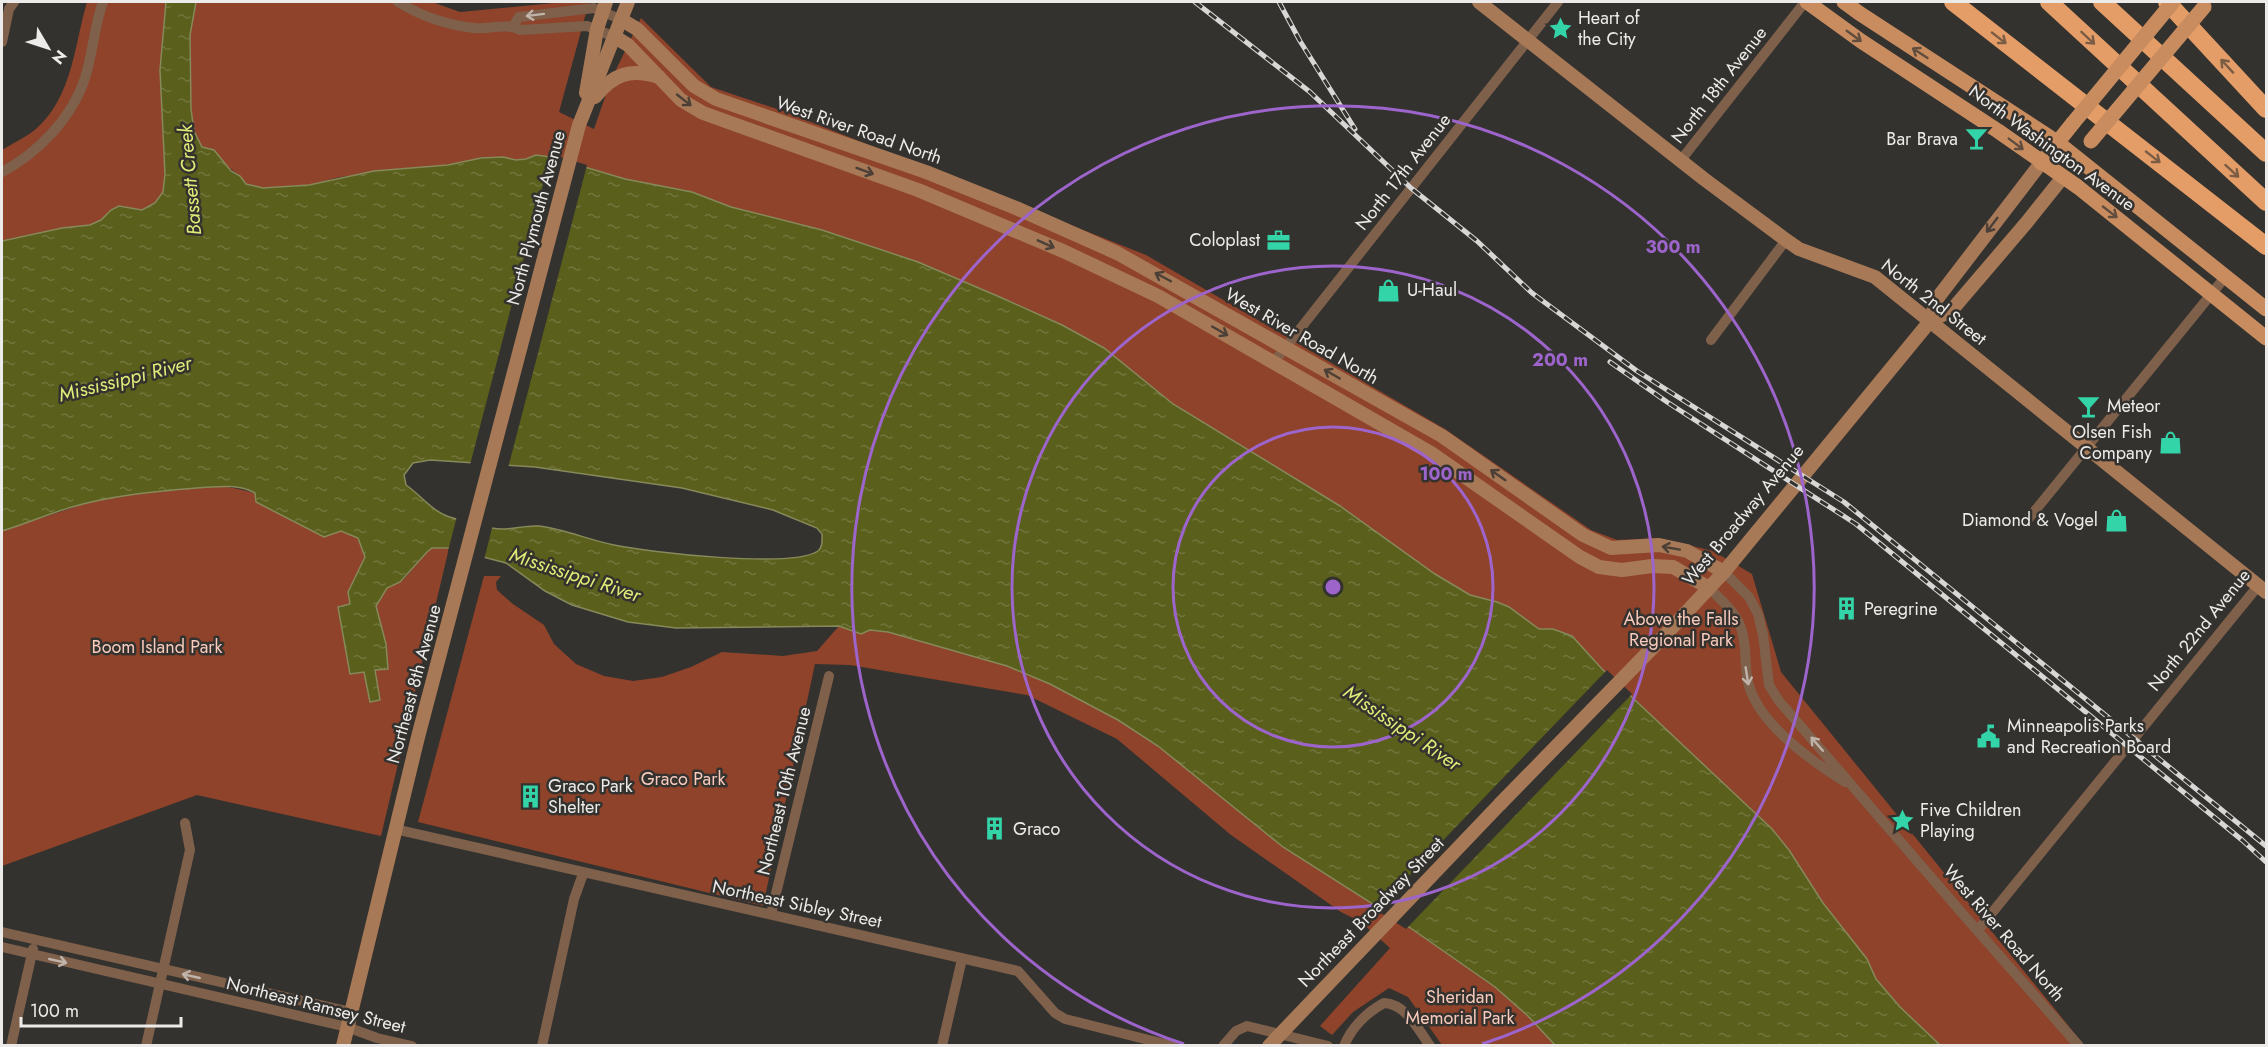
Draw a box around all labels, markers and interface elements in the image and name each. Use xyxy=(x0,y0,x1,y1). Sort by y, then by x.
place label: Heart of the City xyxy=(1578,5,1641,52)
one-way arrow xyxy=(526,10,545,21)
place icon: Heart of the City xyxy=(1547,15,1573,41)
north arrow xyxy=(18,18,78,78)
street label: North 18th Avenue xyxy=(1665,21,1773,149)
one-way arrow xyxy=(1845,30,1861,42)
one-way arrow xyxy=(1991,31,2007,44)
one-way arrow xyxy=(2080,31,2095,45)
text: N xyxy=(46,45,72,69)
one-way arrow xyxy=(1912,46,1929,59)
one-way arrow xyxy=(2219,59,2234,74)
street label: North Washington Avenue xyxy=(1963,79,2141,217)
street label: West River Road North xyxy=(773,89,945,171)
one-way arrow xyxy=(676,94,692,107)
street label: North 17th Avenue xyxy=(1349,108,1457,236)
water label: Bassett Creek xyxy=(171,122,209,237)
place label: Bar Brava xyxy=(1886,126,1958,152)
bar icon: Bar Brava xyxy=(1963,126,1989,152)
street label: North Plymouth Avenue xyxy=(500,128,572,308)
one-way arrow xyxy=(2008,137,2024,150)
one-way arrow xyxy=(2145,151,2161,164)
one-way arrow xyxy=(2224,164,2239,178)
one-way arrow xyxy=(855,166,874,177)
one-way arrow xyxy=(2101,205,2117,218)
one-way arrow xyxy=(1986,217,1998,233)
place label: Coloplast xyxy=(1189,227,1261,253)
office icon: Coloplast xyxy=(1265,227,1291,253)
text: 300 m xyxy=(1645,234,1701,260)
one-way arrow xyxy=(1037,239,1055,250)
street label: North 2nd Street xyxy=(1876,253,1993,352)
one-way arrow xyxy=(1154,271,1172,282)
shop icon: U-Haul xyxy=(1376,277,1402,303)
place label: U-Haul xyxy=(1407,277,1457,303)
street label: West River Road North xyxy=(1220,281,1384,391)
one-way arrow xyxy=(1211,325,1228,337)
text: 200 m xyxy=(1532,347,1588,373)
water label: Mississippi River xyxy=(55,348,196,410)
one-way arrow xyxy=(1324,367,1341,379)
bar icon: Meteor xyxy=(2076,393,2102,419)
place label: Meteor xyxy=(2107,393,2161,419)
place label: Olsen Fish Company xyxy=(2072,419,2152,466)
shop icon: Olsen Fish Company xyxy=(2157,429,2183,455)
street label: West Broadway Avenue xyxy=(1676,439,1810,591)
text: 100 m xyxy=(1419,461,1473,487)
one-way arrow xyxy=(1491,469,1507,481)
place label: Diamond & Vogel xyxy=(1962,507,2098,533)
shop icon: Diamond & Vogel xyxy=(2103,507,2129,533)
water label: Mississippi River xyxy=(506,540,645,610)
one-way arrow xyxy=(1662,542,1682,553)
street label: North 22nd Avenue xyxy=(2141,563,2257,697)
centre of rings xyxy=(1323,577,1343,597)
building icon: Peregrine xyxy=(1833,596,1859,622)
place label: Peregrine xyxy=(1864,596,1938,622)
street label: Northeast 8th Avenue xyxy=(380,602,448,766)
park label: Above the Falls Regional Park xyxy=(1623,606,1739,653)
park label: Boom Island Park xyxy=(92,634,222,660)
one-way arrow xyxy=(1742,666,1753,685)
water label: Mississippi River xyxy=(1337,678,1468,779)
street label: Northeast 10th Avenue xyxy=(750,704,818,878)
place label: Minneapolis Parks and Recreation Board xyxy=(2007,713,2171,760)
public building icon: Minneapolis Parks and Recreation Board xyxy=(1976,723,2002,749)
one-way arrow xyxy=(1810,736,1823,752)
park label: Graco Park xyxy=(641,766,725,792)
place label: Graco Park Shelter xyxy=(548,773,633,820)
building icon: Graco Park Shelter xyxy=(517,783,543,809)
place label: Five Children Playing xyxy=(1920,797,2021,844)
place icon: Five Children Playing xyxy=(1889,807,1915,833)
building icon: Graco xyxy=(982,816,1008,842)
place label: Graco xyxy=(1013,816,1060,842)
street label: Northeast Broadway Street xyxy=(1292,830,1450,993)
street label: West River Road North xyxy=(1937,859,2071,1007)
street label: Northeast Sibley Street xyxy=(710,873,885,935)
one-way arrow xyxy=(49,955,68,967)
one-way arrow xyxy=(182,970,201,982)
street label: Northeast Ramsey Street xyxy=(224,970,409,1040)
park label: Sheridan Memorial Park xyxy=(1406,984,1514,1031)
scale bar xyxy=(21,990,182,1028)
text: 100 m xyxy=(30,998,79,1024)

